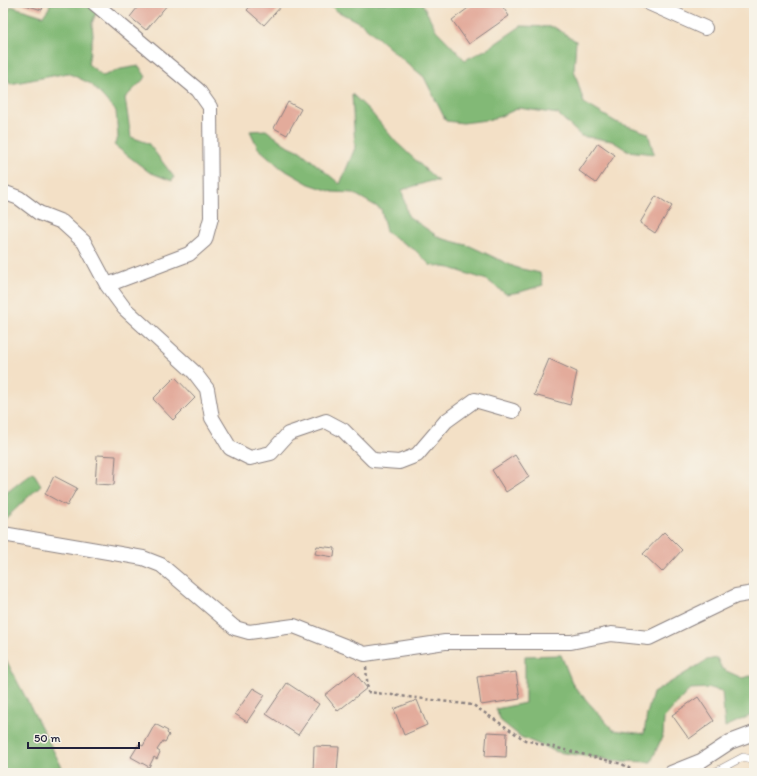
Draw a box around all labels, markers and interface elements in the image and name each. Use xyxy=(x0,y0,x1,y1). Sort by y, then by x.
scale bar xyxy=(28,724,139,750)
text: 50 m xyxy=(34,731,60,745)

